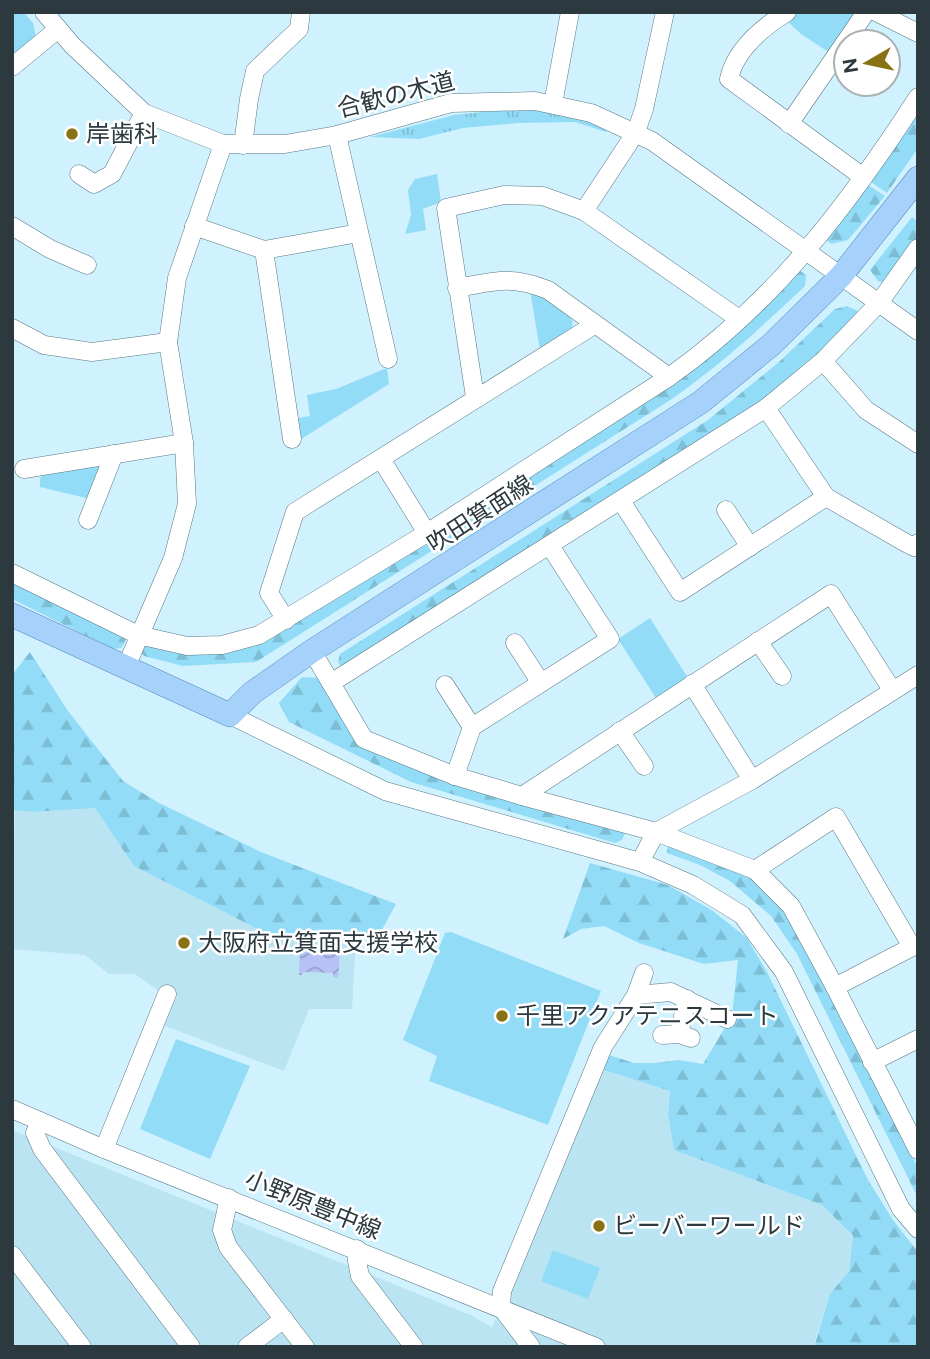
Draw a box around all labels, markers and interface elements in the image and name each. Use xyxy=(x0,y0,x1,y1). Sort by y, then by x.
north arrow xyxy=(832,28,902,98)
text: N xyxy=(838,57,862,75)
street label: 合歓の木道 xyxy=(334,66,457,122)
place label: 岸歯科 xyxy=(86,119,158,147)
marker: 岸歯科 xyxy=(64,126,80,142)
street label: 吹田箕面線 xyxy=(422,469,537,558)
place label: 大阪府立箕面支援学校 xyxy=(198,928,438,956)
marker: 大阪府立箕面支援学校 xyxy=(176,935,192,951)
place label: 千里アクアテニスコート xyxy=(516,1001,779,1029)
marker: 千里アクアテニスコート xyxy=(494,1008,510,1024)
street label: 小野原豊中線 xyxy=(241,1164,385,1244)
place label: ビーバーワールド xyxy=(613,1211,805,1239)
marker: ビーバーワールド xyxy=(591,1218,607,1234)

